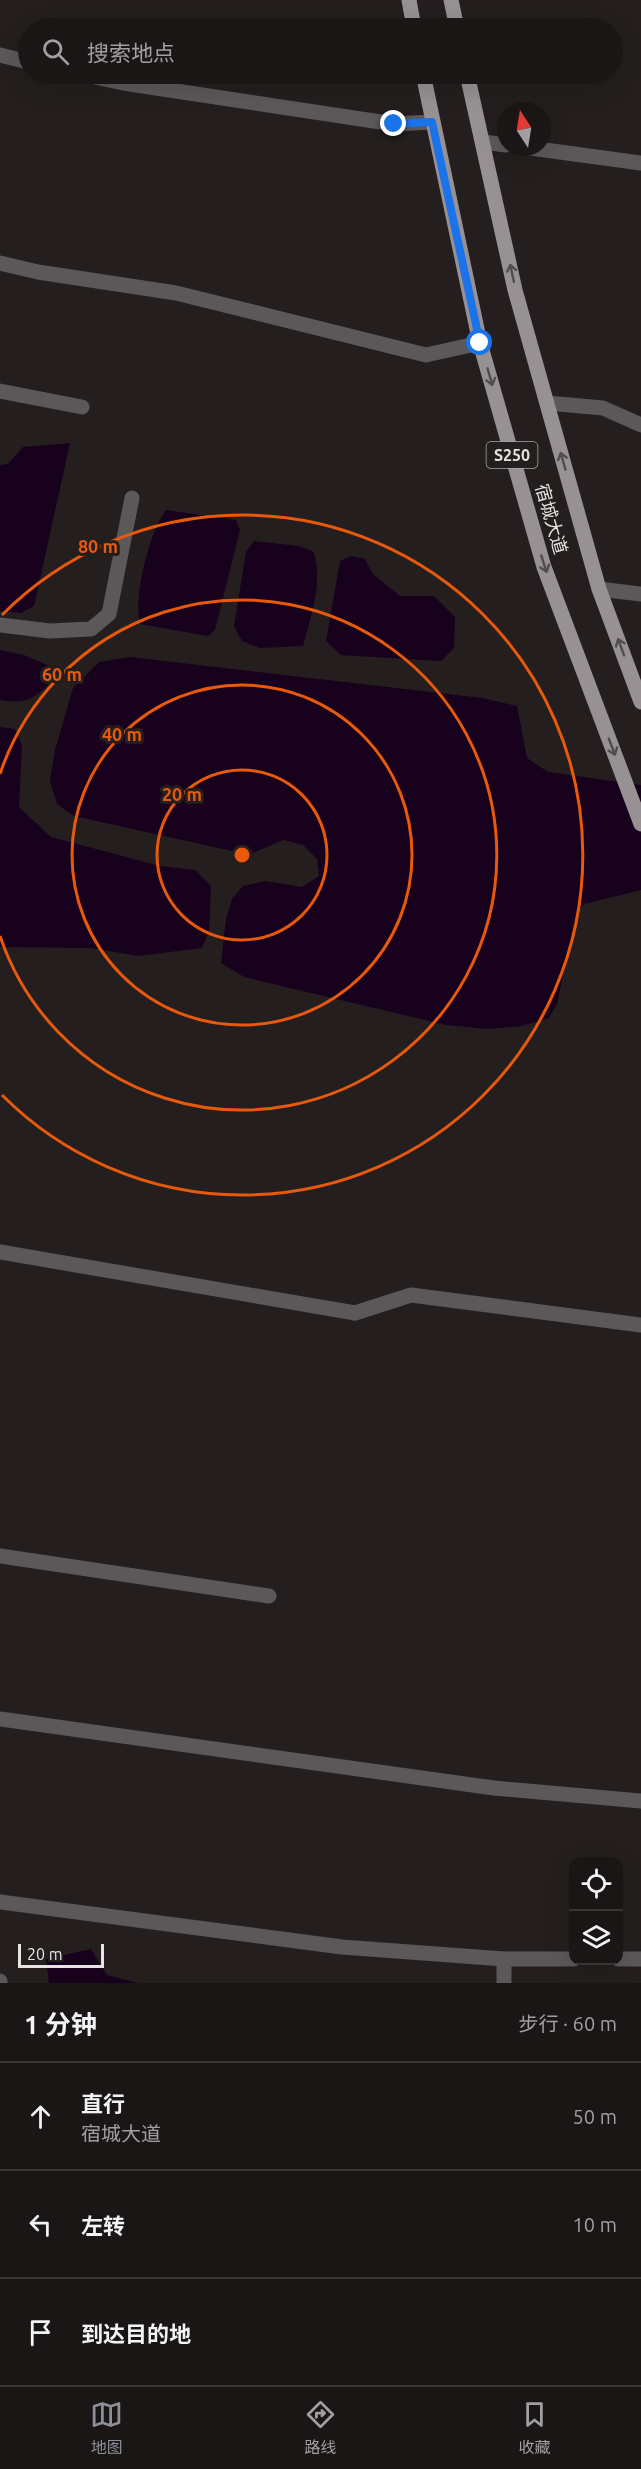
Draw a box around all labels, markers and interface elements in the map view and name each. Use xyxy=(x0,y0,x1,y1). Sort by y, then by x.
search box xyxy=(18,18,623,84)
icon: search xyxy=(39,35,72,68)
text: 搜索地点 xyxy=(87,40,175,65)
north arrow xyxy=(497,102,551,156)
route end xyxy=(380,110,406,136)
one-way arrow xyxy=(505,263,517,282)
route start xyxy=(466,329,492,355)
one-way arrow xyxy=(484,367,496,386)
road number: S250 xyxy=(486,442,538,468)
one-way arrow xyxy=(557,452,568,471)
street label: 宿城大道 xyxy=(532,481,571,556)
text: 80 m xyxy=(78,536,118,556)
one-way arrow xyxy=(539,554,550,573)
one-way arrow xyxy=(614,638,625,657)
text: 60 m xyxy=(42,664,82,684)
text: 40 m xyxy=(102,724,142,744)
one-way arrow xyxy=(607,737,618,755)
text: 20 m xyxy=(162,784,202,804)
centre of rings xyxy=(232,845,252,865)
map controls xyxy=(569,1857,623,1965)
button: locate xyxy=(569,1857,623,1911)
button: layers xyxy=(569,1911,623,1965)
scale bar xyxy=(18,1941,104,1968)
text: 20 m xyxy=(27,1945,63,1963)
text: 1 分钟 xyxy=(24,2010,97,2039)
text: 步行 · 60 m xyxy=(519,2012,617,2035)
text: 直行 xyxy=(81,2091,125,2116)
icon: ahead xyxy=(24,2100,57,2133)
text: 50 m xyxy=(573,2105,617,2128)
text: 宿城大道 xyxy=(81,2122,161,2145)
icon: left xyxy=(24,2208,57,2241)
text: 左转 xyxy=(81,2213,125,2238)
text: 10 m xyxy=(573,2213,617,2236)
icon: arrive xyxy=(24,2316,57,2349)
text: 到达目的地 xyxy=(81,2321,191,2346)
tab: 地图 xyxy=(90,2398,123,2458)
tab: 路线 xyxy=(304,2398,337,2458)
tab: 收藏 xyxy=(518,2398,551,2458)

